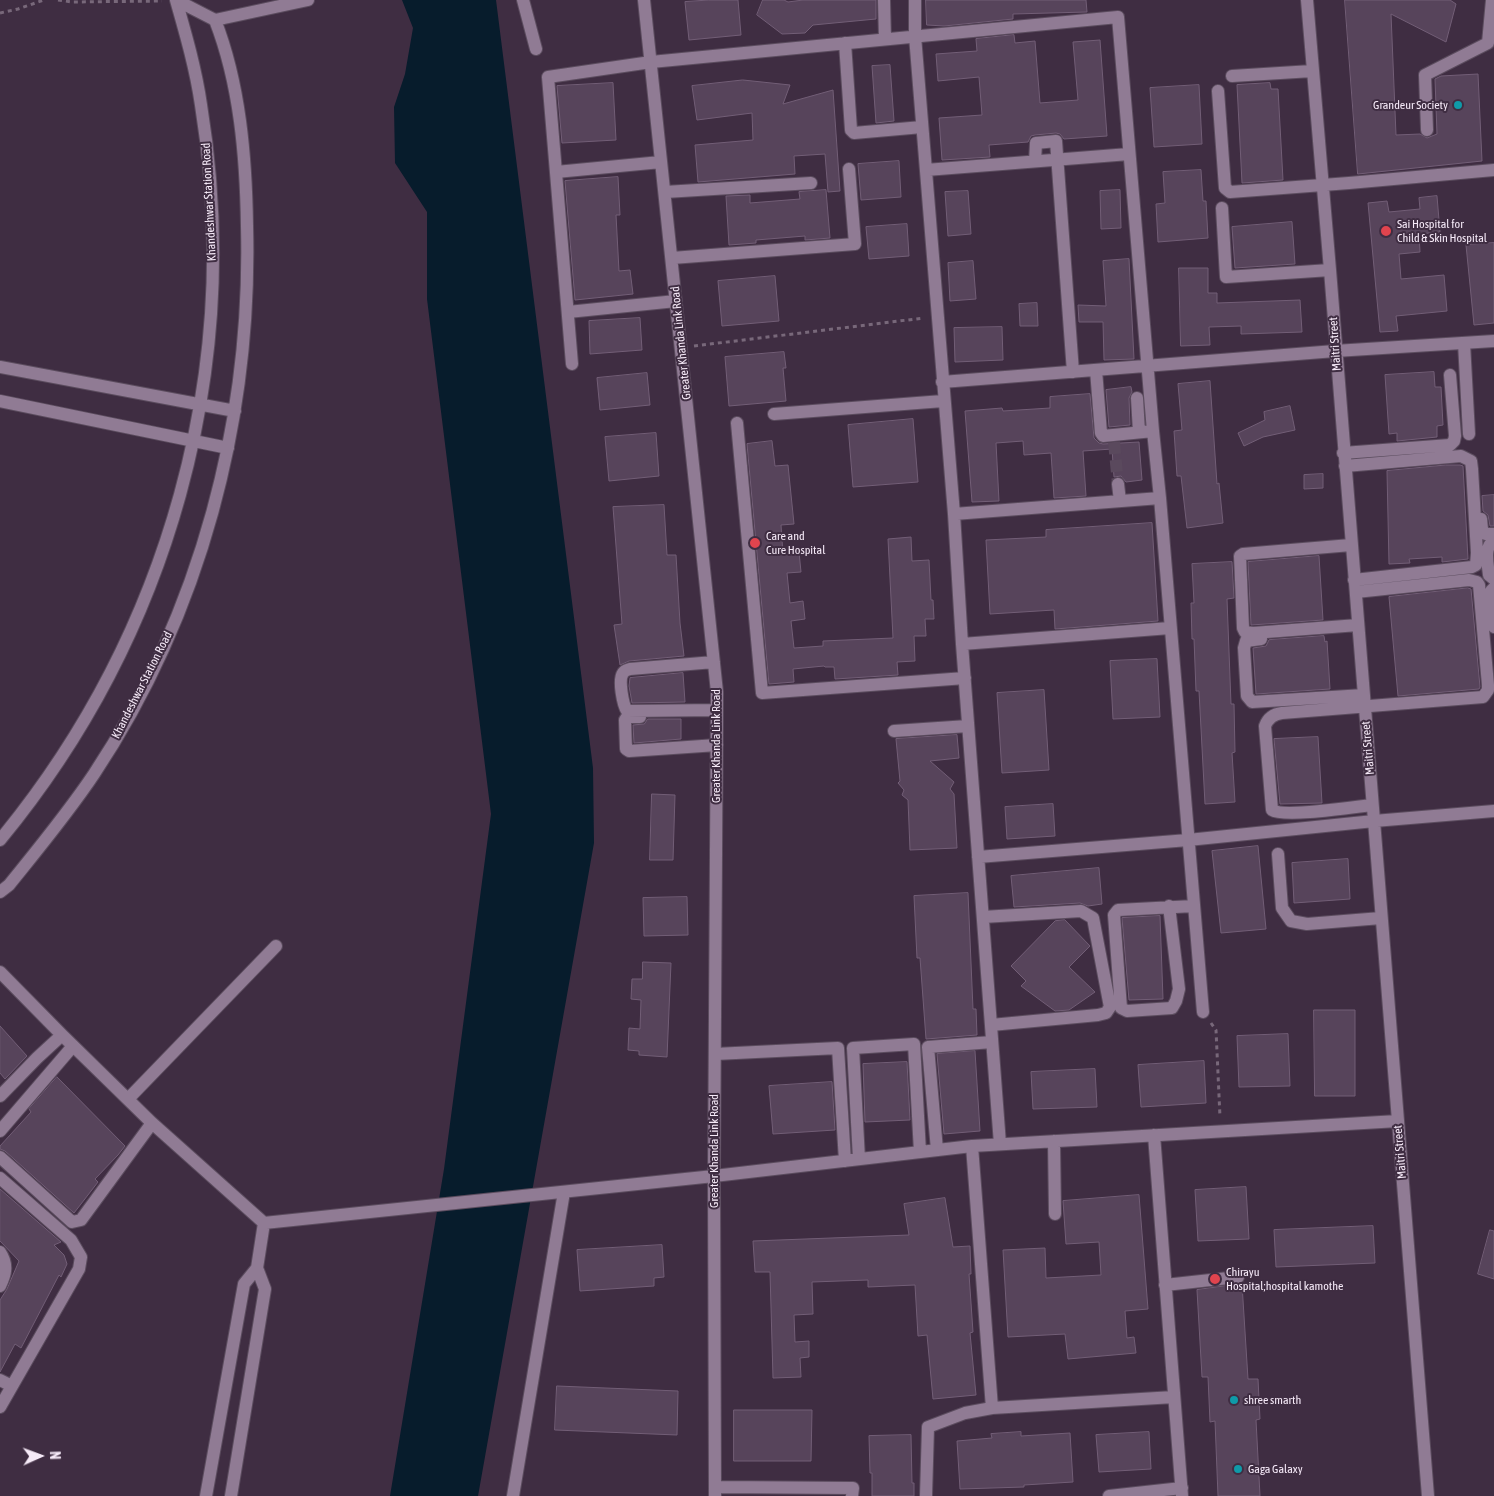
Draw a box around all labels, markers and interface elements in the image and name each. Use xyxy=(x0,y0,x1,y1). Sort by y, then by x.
place label: Grandeur Society xyxy=(1373,98,1448,112)
marker: Grandeur Society xyxy=(1452,99,1464,111)
street label: Khandeshwar Station Road xyxy=(199,143,219,261)
place label: Sai Hospital for Child & Skin Hospital xyxy=(1397,217,1487,245)
marker: Sai Hospital for Child & Skin Hospital xyxy=(1379,224,1393,238)
street label: Greater Khanda Link Road xyxy=(668,286,694,400)
street label: Maitri Street xyxy=(1326,317,1344,371)
place label: Care and Cure Hospital xyxy=(766,529,825,557)
marker: Care and Cure Hospital xyxy=(748,536,762,550)
street label: Khandeshwar Station Road xyxy=(109,629,175,741)
street label: Greater Khanda Link Road xyxy=(709,689,723,803)
street label: Maitri Street xyxy=(1358,720,1378,776)
street label: Greater Khanda Link Road xyxy=(707,1094,721,1208)
street label: Maitri Street xyxy=(1390,1124,1410,1180)
place label: Chirayu Hospital;hospital kamothe xyxy=(1226,1265,1344,1293)
marker: Chirayu Hospital;hospital kamothe xyxy=(1208,1272,1222,1286)
place label: shree smarth xyxy=(1244,1393,1301,1407)
marker: shree smarth xyxy=(1228,1394,1240,1406)
north arrow xyxy=(15,1431,65,1481)
text: N xyxy=(47,1451,63,1460)
place label: Gaga Galaxy xyxy=(1248,1462,1303,1476)
marker: Gaga Galaxy xyxy=(1232,1463,1244,1475)

